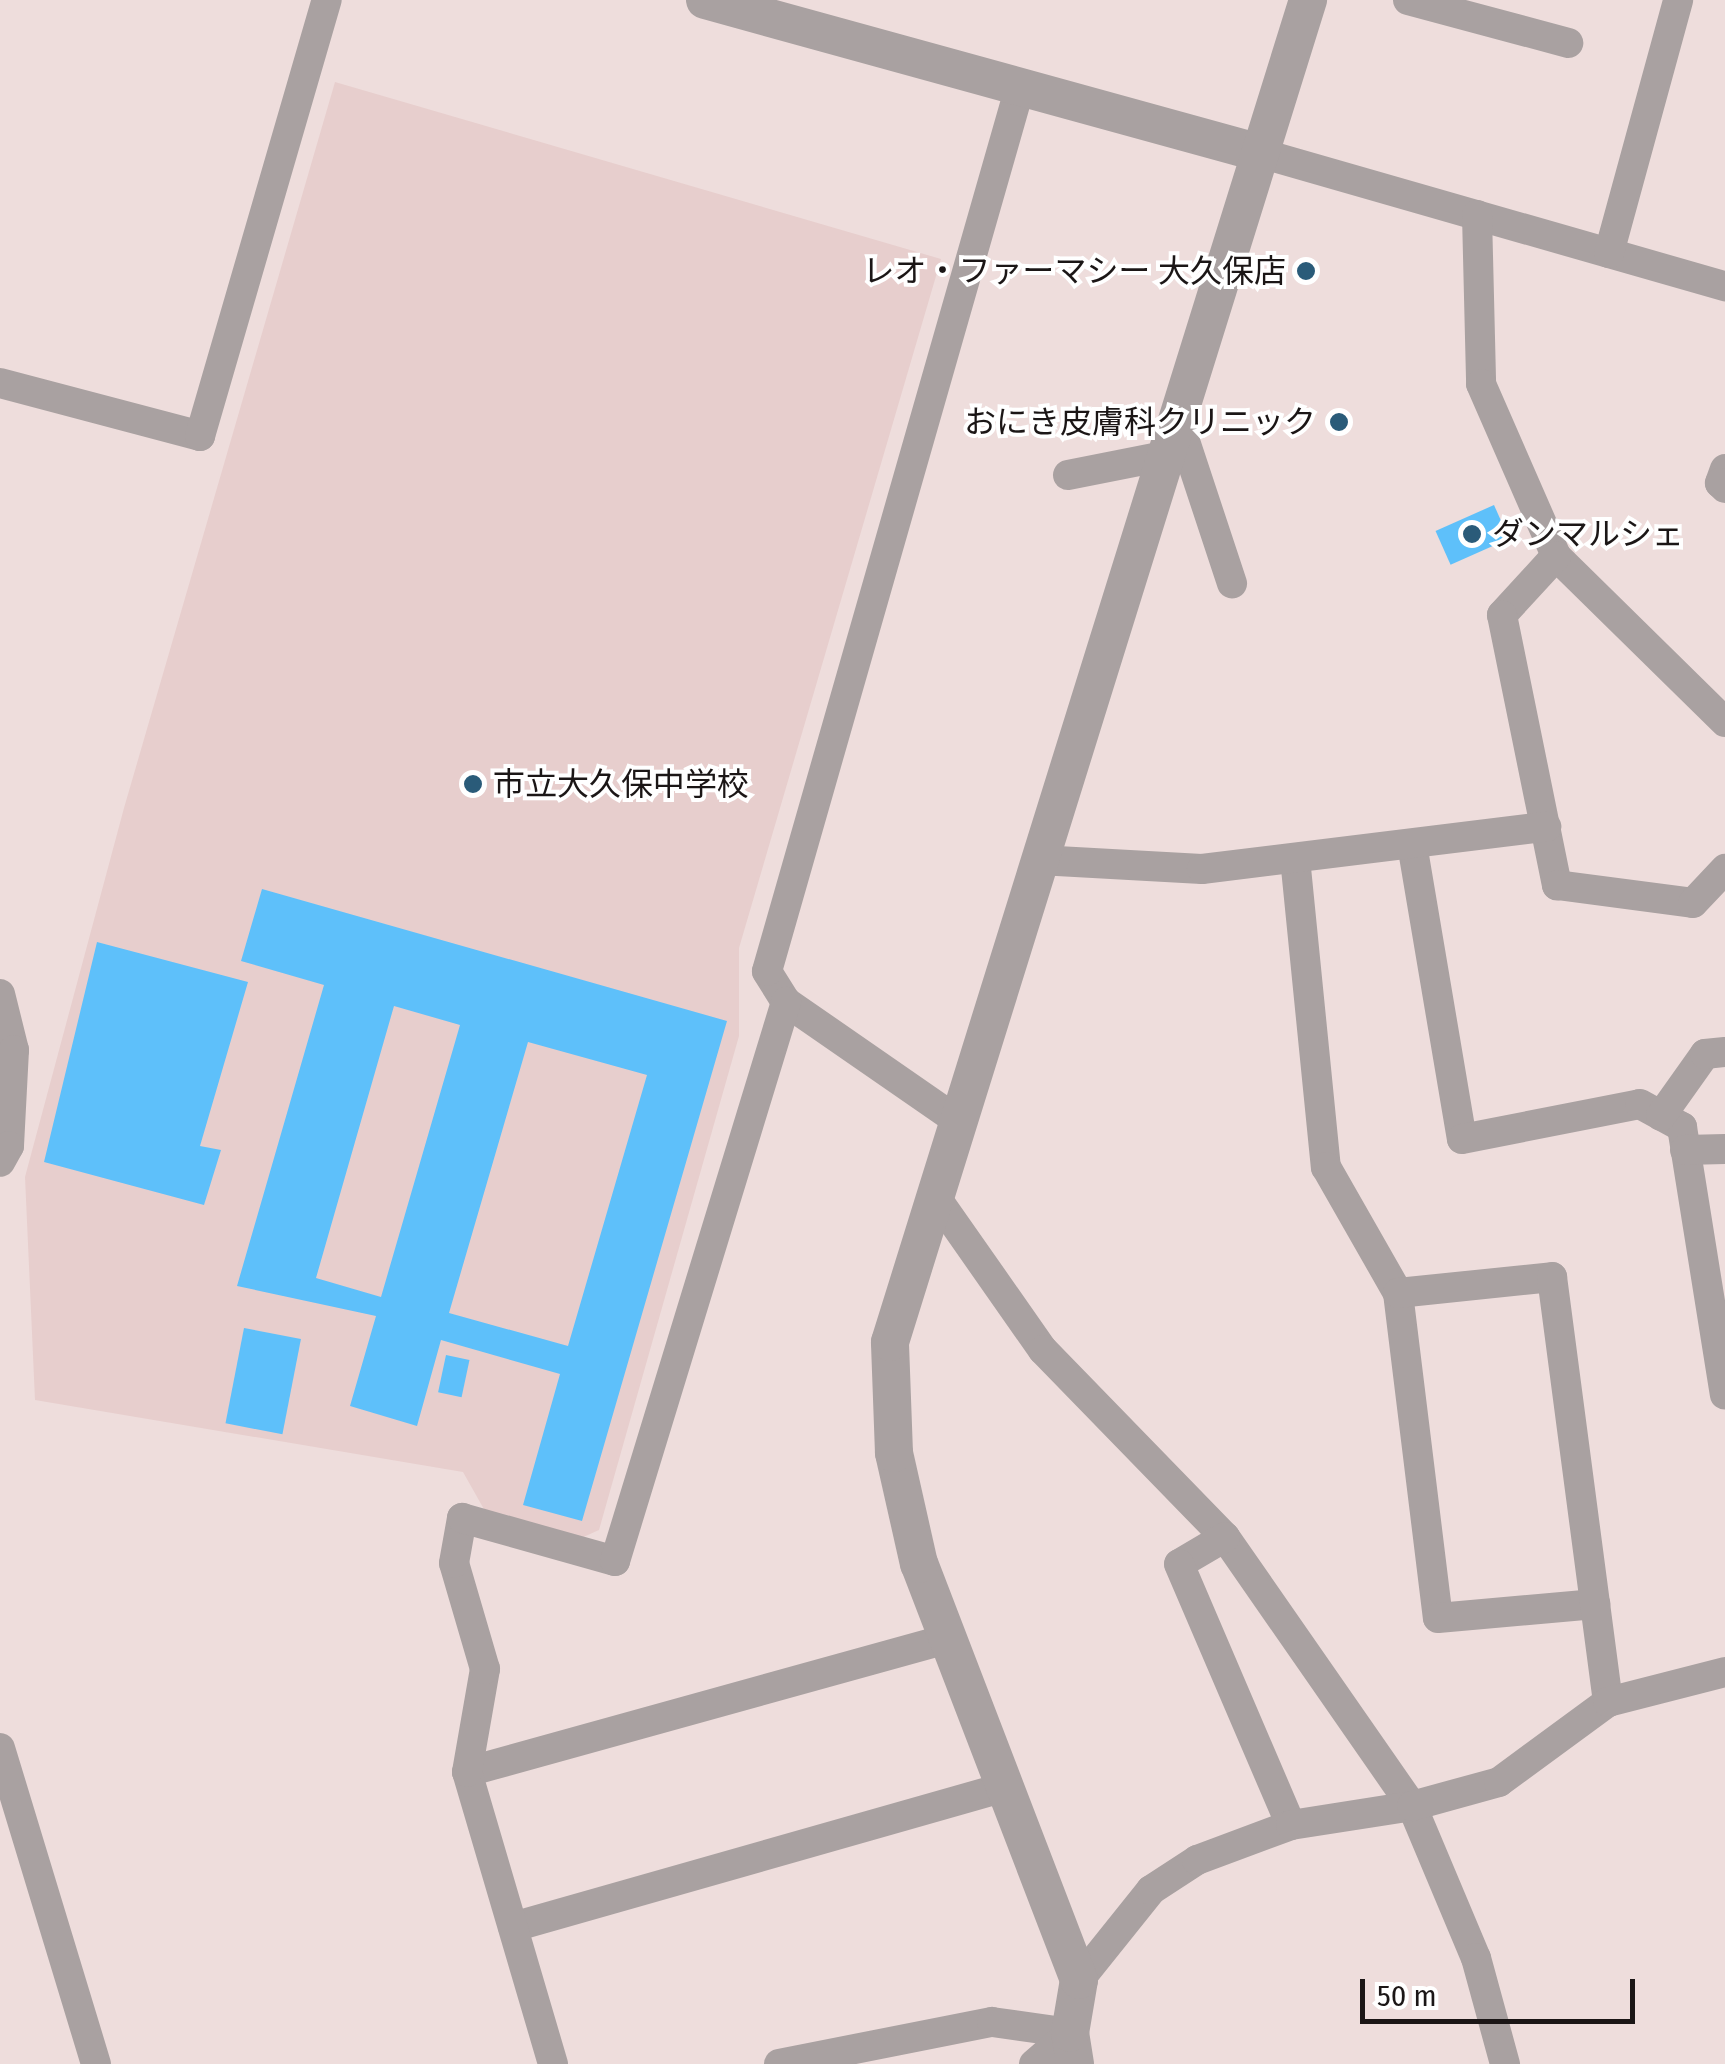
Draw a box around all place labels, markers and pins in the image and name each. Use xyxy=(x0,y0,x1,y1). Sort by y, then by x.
place label: レオ・ファーマシー 大久保店 xyxy=(862,252,1286,290)
marker: レオ・ファーマシー 大久保店 xyxy=(1295,260,1317,282)
place label: おにき皮膚科クリニック xyxy=(964,403,1316,441)
marker: おにき皮膚科クリニック xyxy=(1326,409,1352,435)
place label: ダンマルシェ xyxy=(1492,515,1684,553)
marker: ダンマルシェ xyxy=(1461,523,1483,545)
place label: 市立大久保中学校 xyxy=(493,765,749,803)
marker: 市立大久保中学校 xyxy=(462,773,484,795)

